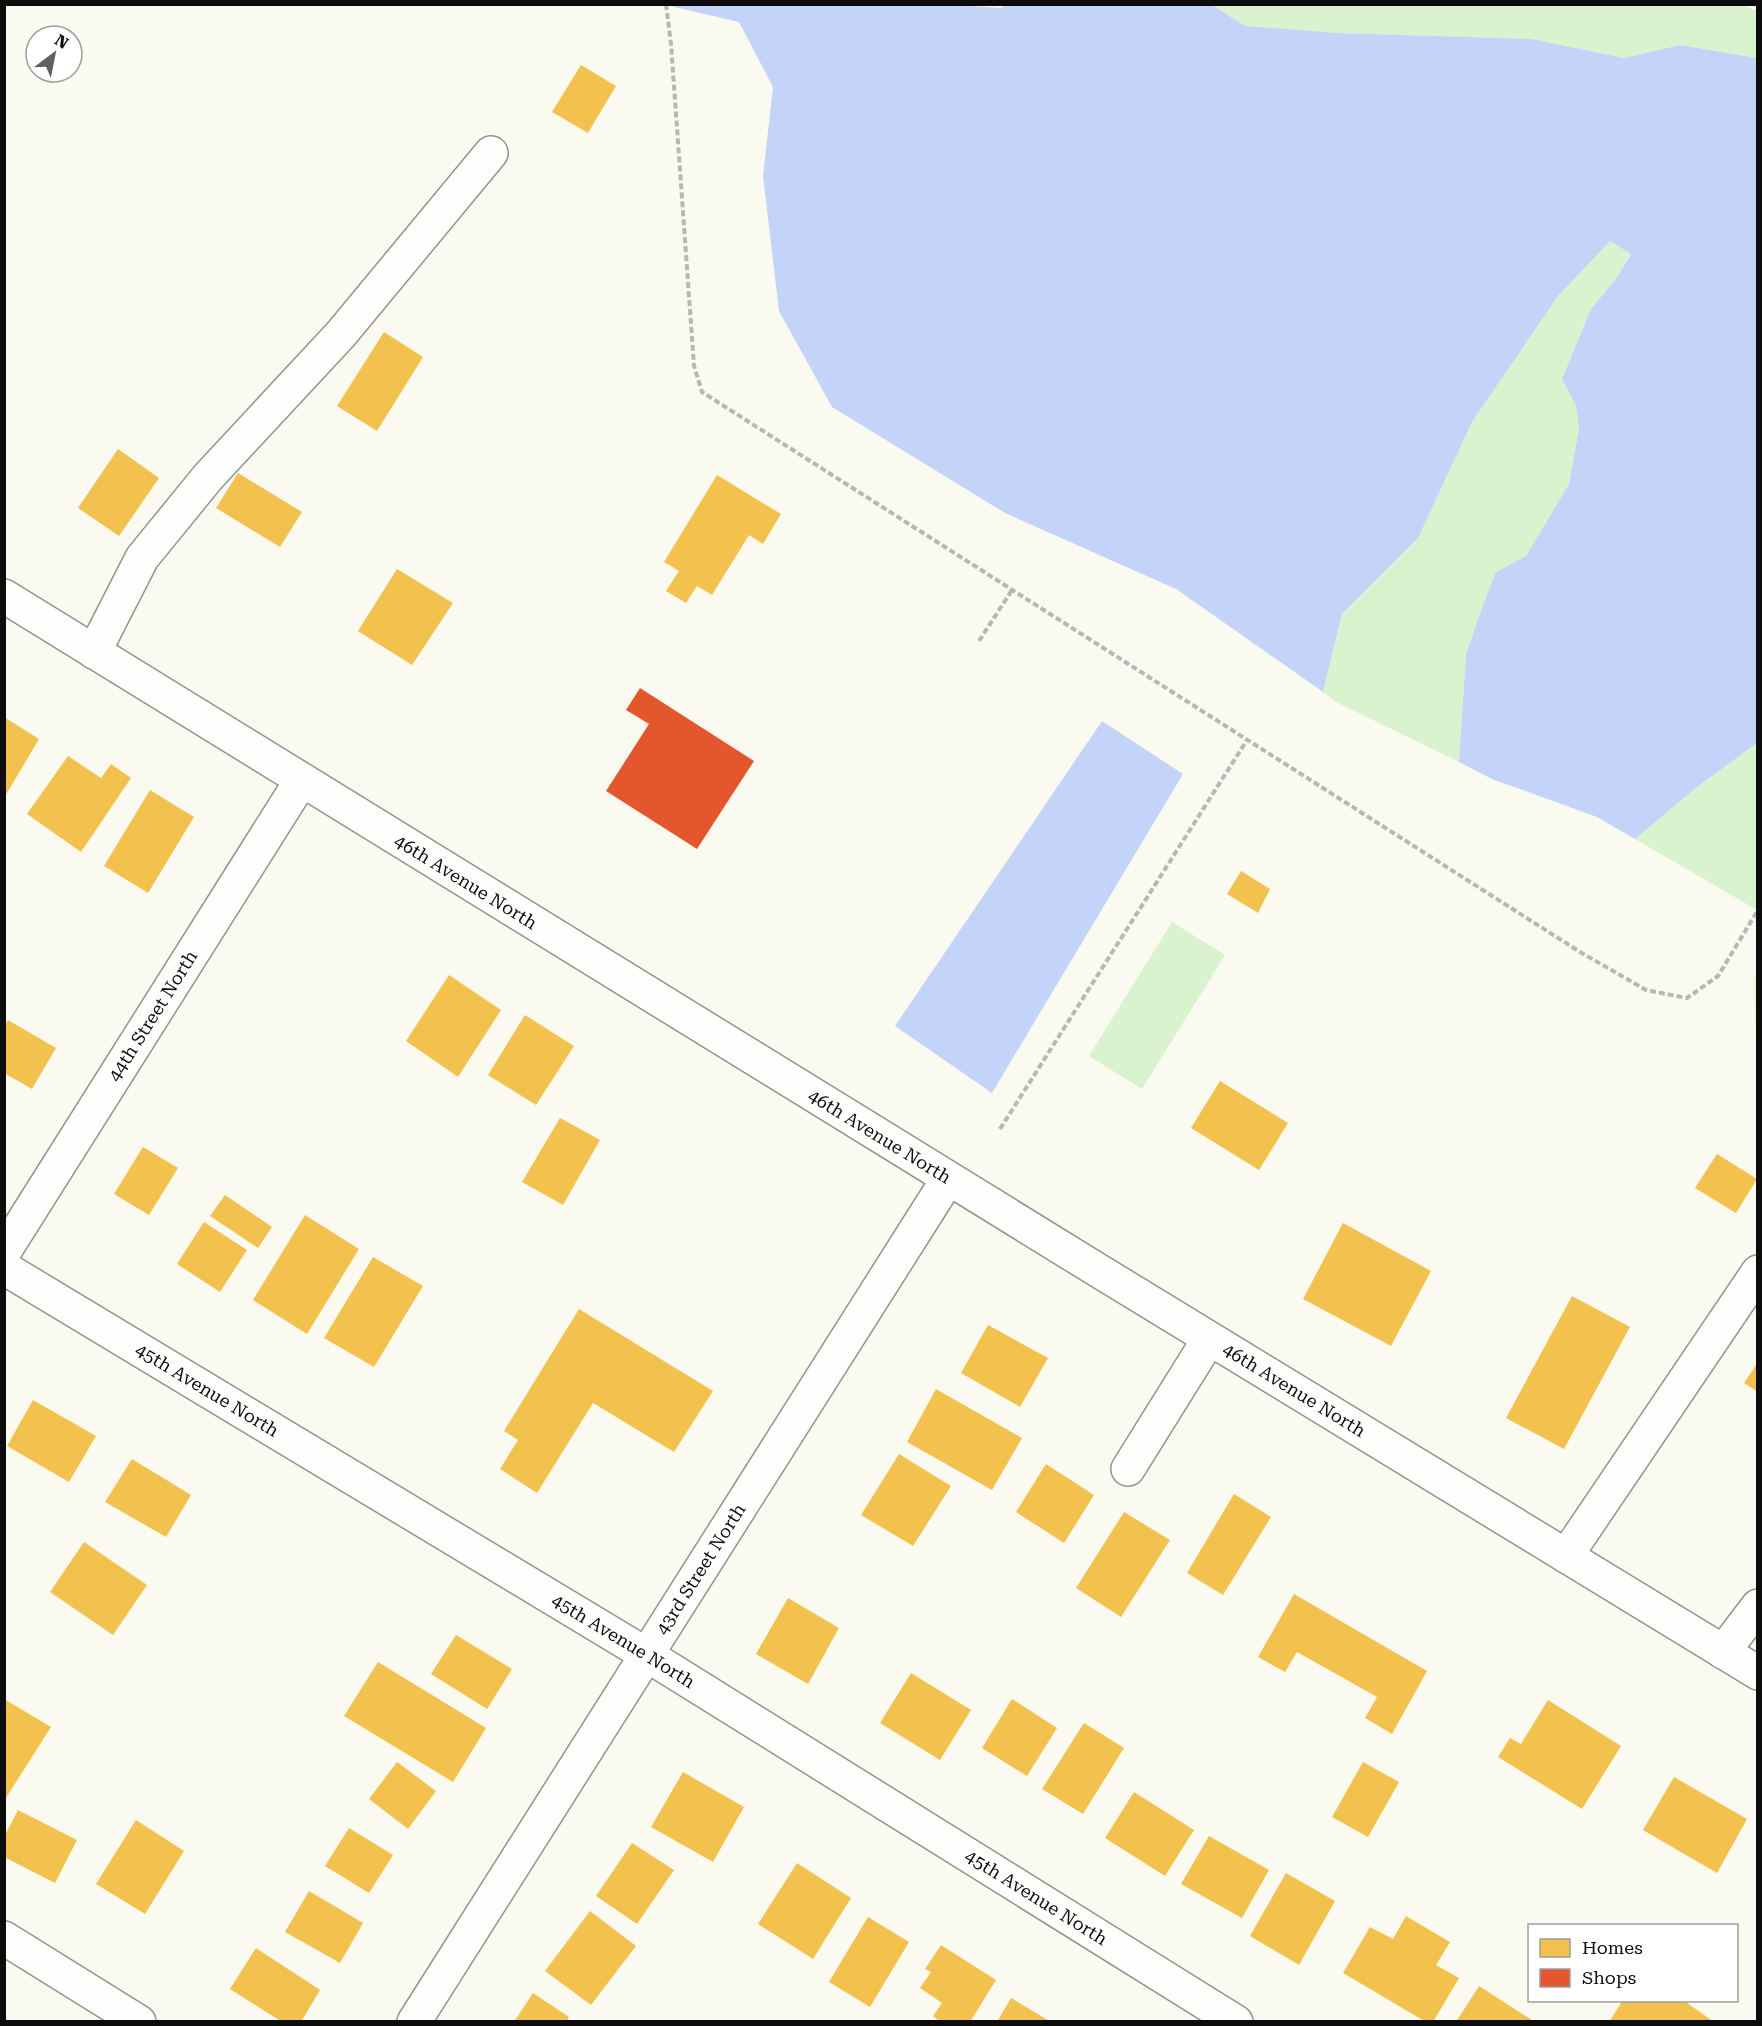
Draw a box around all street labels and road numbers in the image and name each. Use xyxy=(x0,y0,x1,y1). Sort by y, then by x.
street label: 46th Avenue North xyxy=(391,830,541,934)
street label: 44th Street North xyxy=(103,946,202,1085)
street label: 46th Avenue North xyxy=(805,1084,955,1188)
street label: 46th Avenue North xyxy=(1219,1338,1370,1441)
street label: 45th Avenue North xyxy=(132,1339,283,1441)
street label: 43rd Street North xyxy=(651,1499,750,1638)
street label: 45th Avenue North xyxy=(548,1589,699,1692)
street label: 45th Avenue North xyxy=(961,1845,1112,1949)

